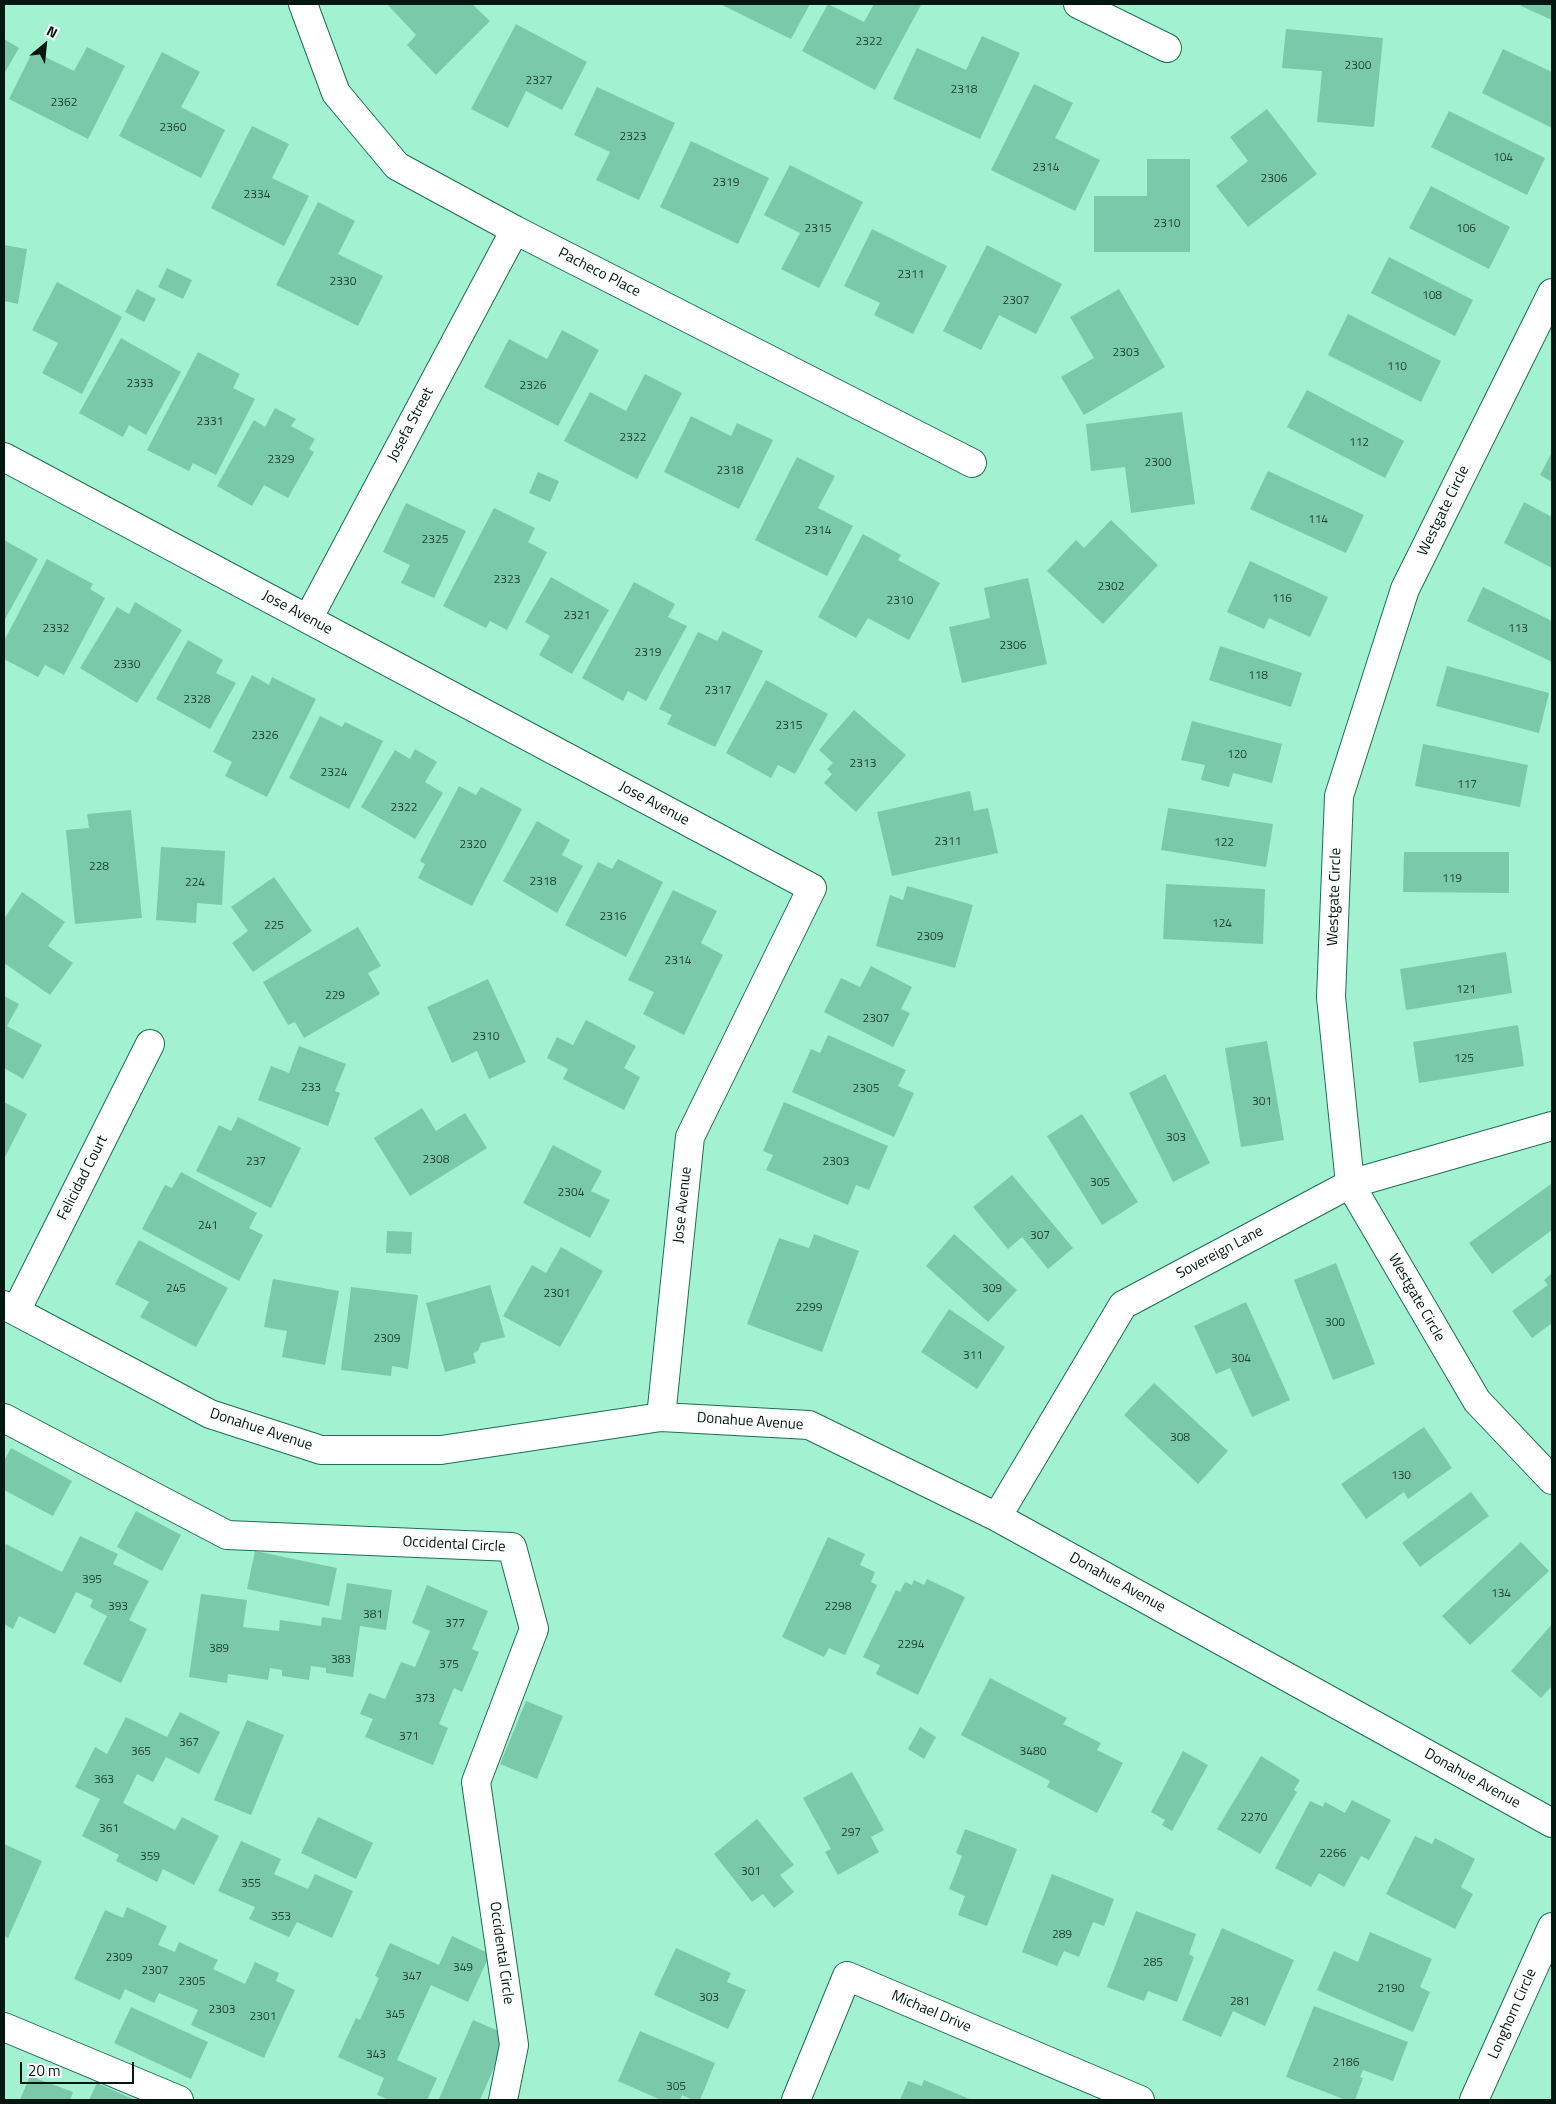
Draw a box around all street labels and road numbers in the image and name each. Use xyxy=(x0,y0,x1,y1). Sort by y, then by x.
street label: Pacheco Place xyxy=(555,245,643,301)
street label: Josefa Street xyxy=(384,385,438,465)
street label: Westgate Circle xyxy=(1414,463,1474,559)
street label: Jose Avenue xyxy=(259,587,335,639)
street label: Jose Avenue xyxy=(616,778,692,830)
street label: Westgate Circle xyxy=(1324,848,1346,946)
street label: Felicidad Court xyxy=(54,1133,112,1223)
street label: Jose Avenue xyxy=(670,1166,696,1244)
street label: Sovereign Lane xyxy=(1173,1223,1267,1283)
street label: Westgate Circle xyxy=(1384,1251,1448,1345)
street label: Donahue Avenue xyxy=(207,1405,315,1455)
street label: Donahue Avenue xyxy=(696,1409,804,1435)
street label: Occidental Circle xyxy=(402,1533,506,1557)
street label: Donahue Avenue xyxy=(1066,1549,1168,1617)
street label: Donahue Avenue xyxy=(1421,1745,1523,1813)
street label: Occidental Circle xyxy=(485,1901,517,2005)
street label: Longhorn Circle xyxy=(1485,1966,1541,2062)
street label: Michael Drive xyxy=(888,1987,974,2037)

